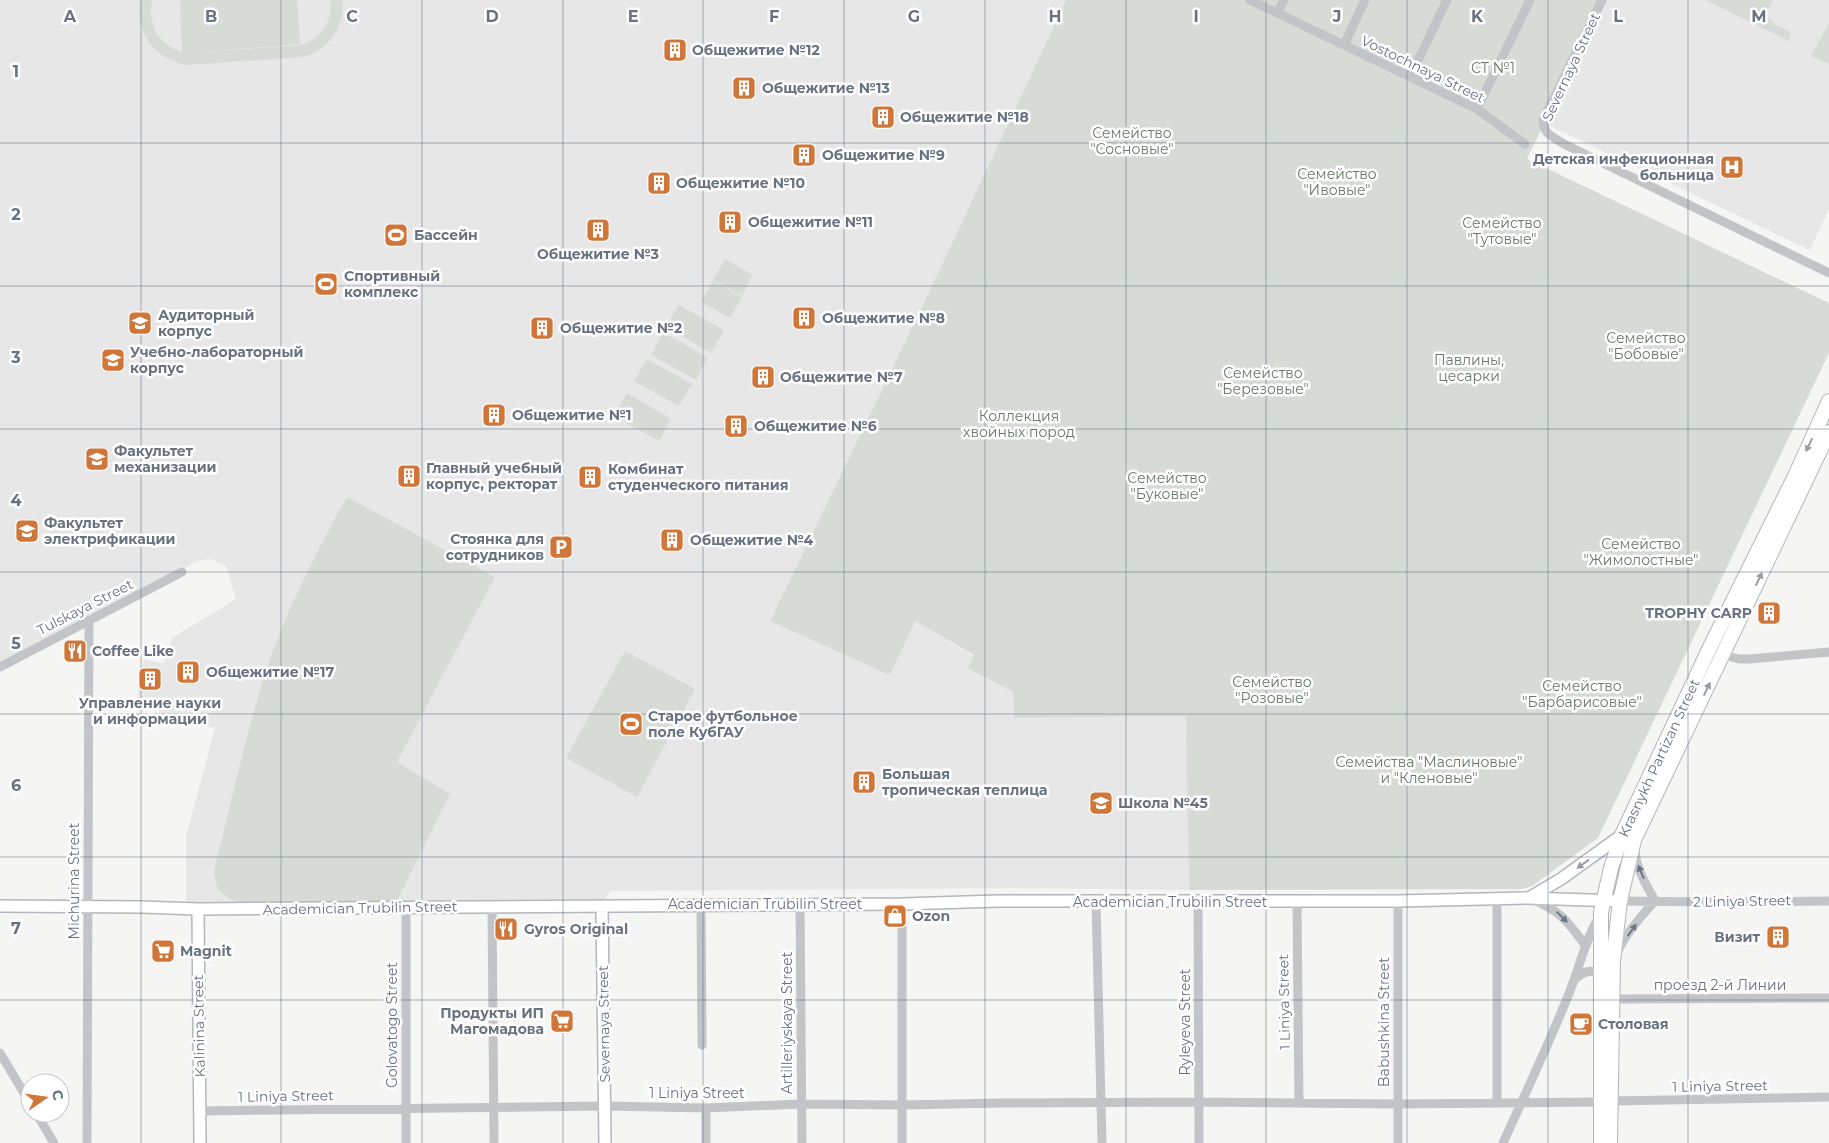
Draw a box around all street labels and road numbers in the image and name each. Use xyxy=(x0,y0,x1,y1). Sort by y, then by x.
street label: Severnaya Street xyxy=(1538,10,1604,124)
street label: Vostochnaya Street xyxy=(1358,31,1488,107)
street label: Tulskaya Street xyxy=(34,575,136,639)
street label: Krasnykh Partizan Street xyxy=(1614,676,1704,840)
street label: Michurina Street xyxy=(65,822,83,939)
street label: 2 Liniya Street xyxy=(1693,891,1792,911)
street label: Academician Trubilin Street xyxy=(1073,893,1268,911)
street label: Academician Trubilin Street xyxy=(668,895,863,913)
street label: Academician Trubilin Street xyxy=(262,897,458,919)
street label: Artilleriyskaya Street xyxy=(778,951,796,1094)
street label: 1 Liniya Street xyxy=(1274,954,1294,1050)
street label: Babushkina Street xyxy=(1375,957,1393,1087)
street label: Golovatogo Street xyxy=(383,962,401,1088)
street label: Severnaya Street xyxy=(594,965,614,1083)
street label: Ryleyeva Street xyxy=(1176,968,1194,1076)
street label: Kalinina Street xyxy=(189,974,209,1077)
street label: проезд 2-й Линии xyxy=(1654,976,1786,994)
street label: 1 Liniya Street xyxy=(1672,1076,1768,1096)
street label: 1 Liniya Street xyxy=(649,1084,745,1102)
street label: 1 Liniya Street xyxy=(238,1086,334,1106)

